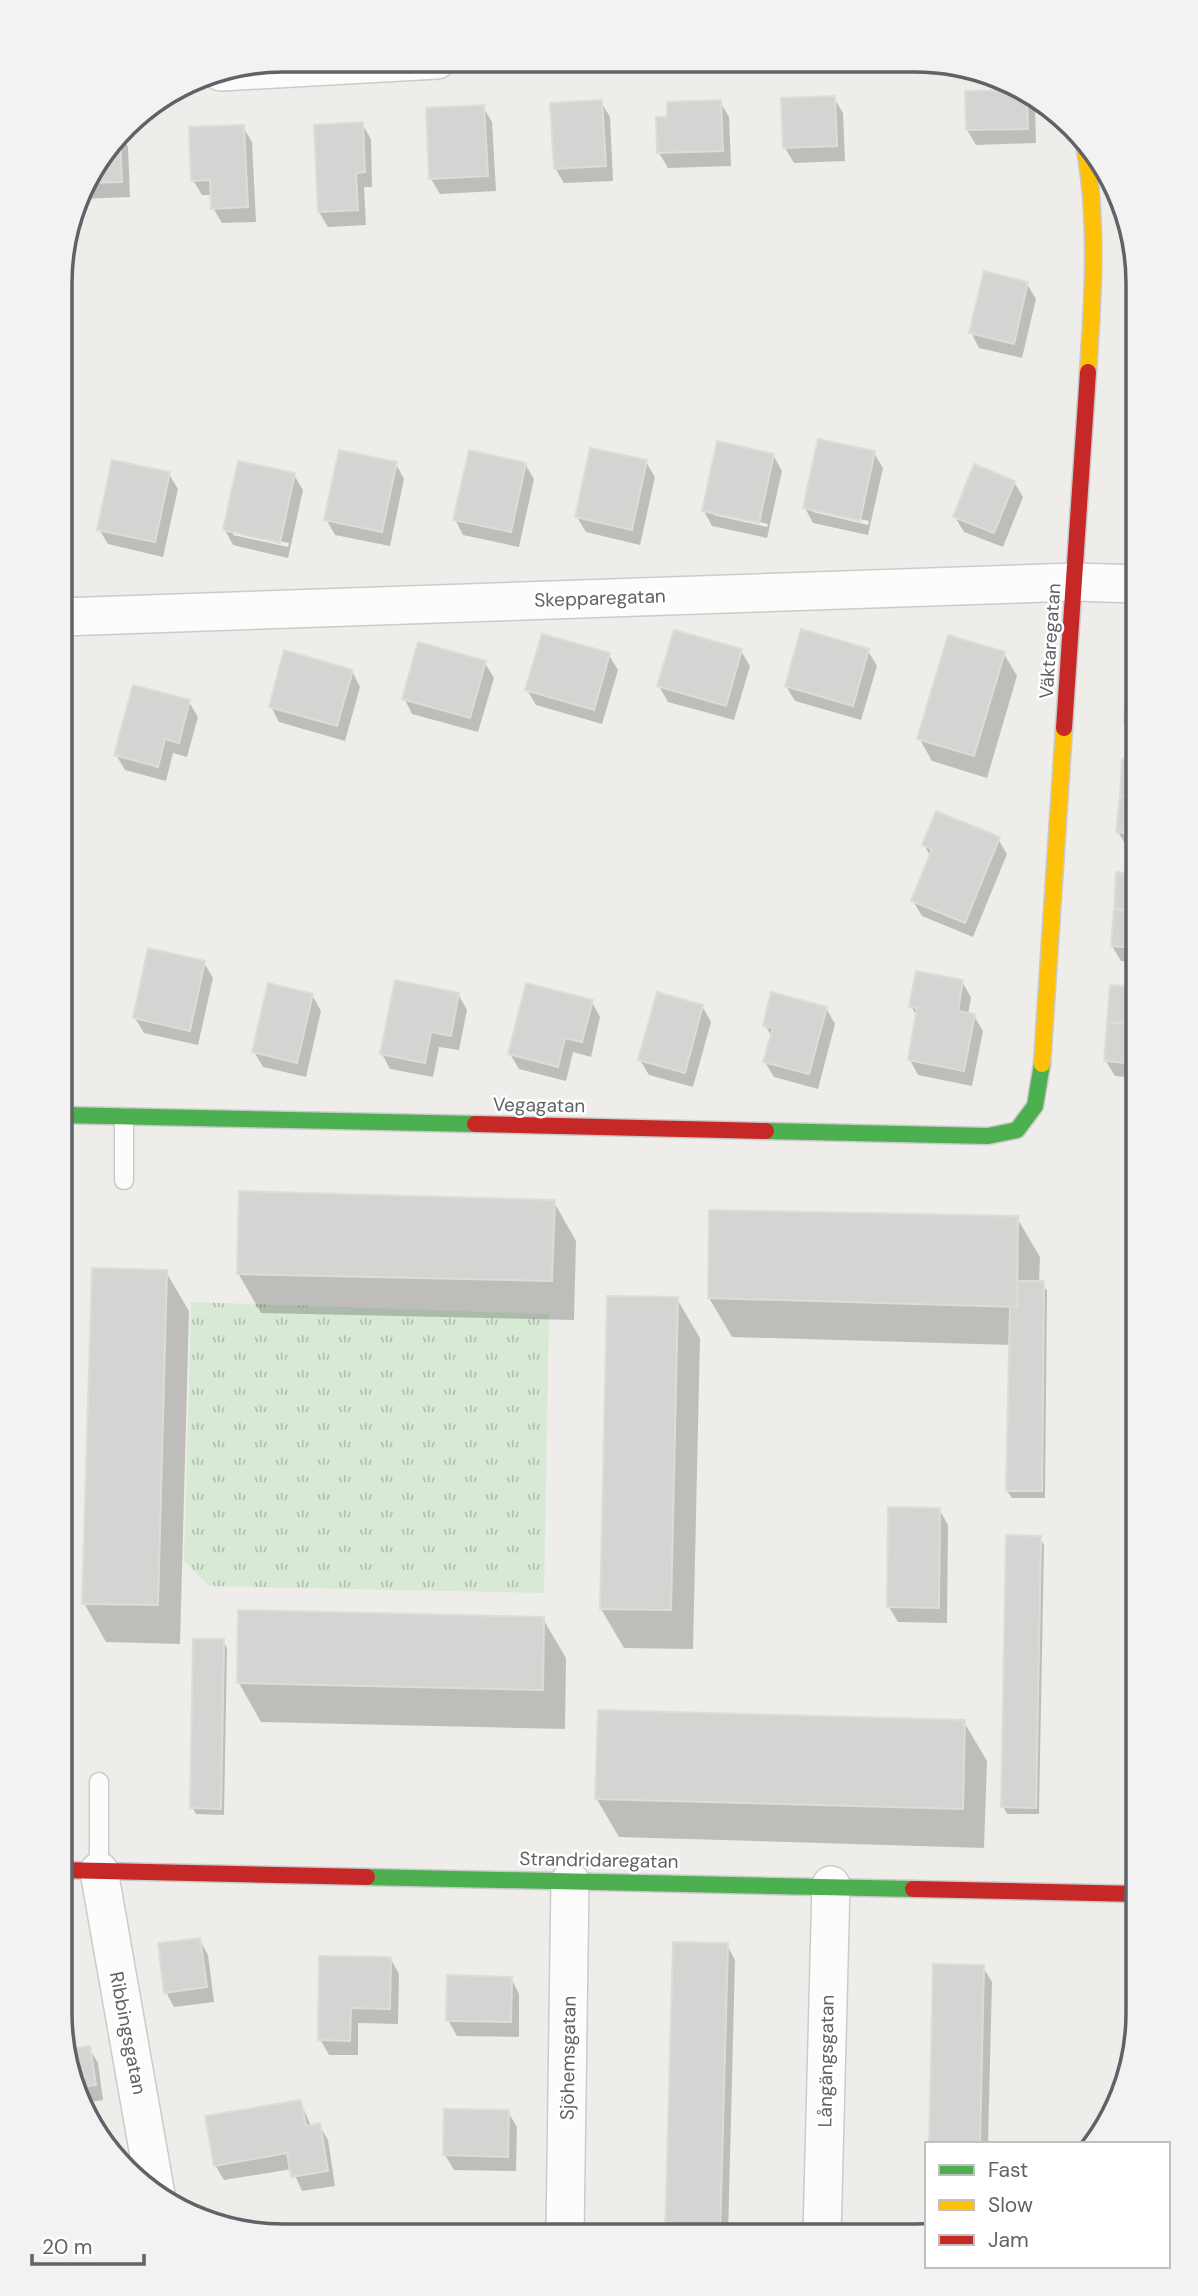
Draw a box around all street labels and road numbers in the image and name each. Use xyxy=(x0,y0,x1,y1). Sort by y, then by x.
street label: Väktaregatan xyxy=(1033,582,1067,700)
street label: Skepparegatan xyxy=(534,583,666,613)
street label: Vegagatan xyxy=(493,1092,585,1118)
street label: Strandridaregatan xyxy=(519,1846,679,1874)
street label: Ribbingsgatan xyxy=(104,1969,152,2097)
street label: Långängsgatan xyxy=(812,1994,840,2128)
street label: Sjöhemsgatan xyxy=(554,1996,582,2120)

